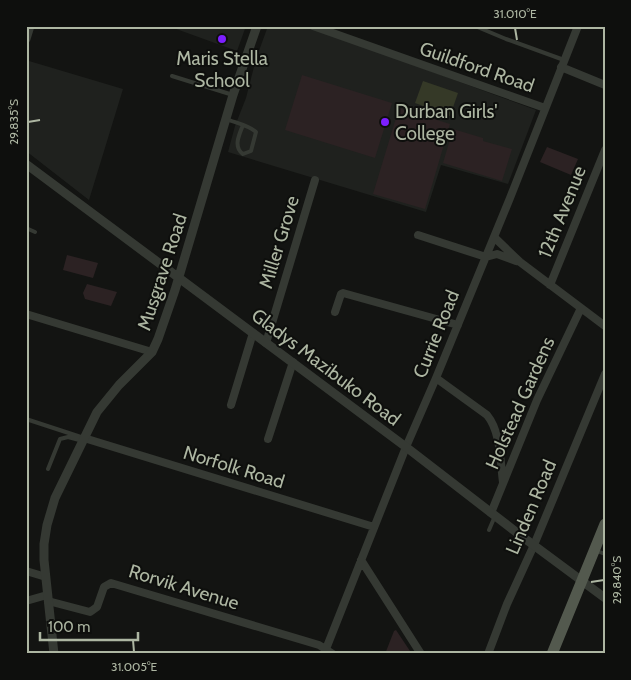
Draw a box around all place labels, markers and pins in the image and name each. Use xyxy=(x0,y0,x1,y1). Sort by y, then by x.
marker: Maris Stella School xyxy=(216,33,228,45)
place label: Maris Stella School xyxy=(176,47,268,92)
place label: Durban Girls' College xyxy=(395,100,498,145)
marker: Durban Girls' College xyxy=(379,116,391,128)

